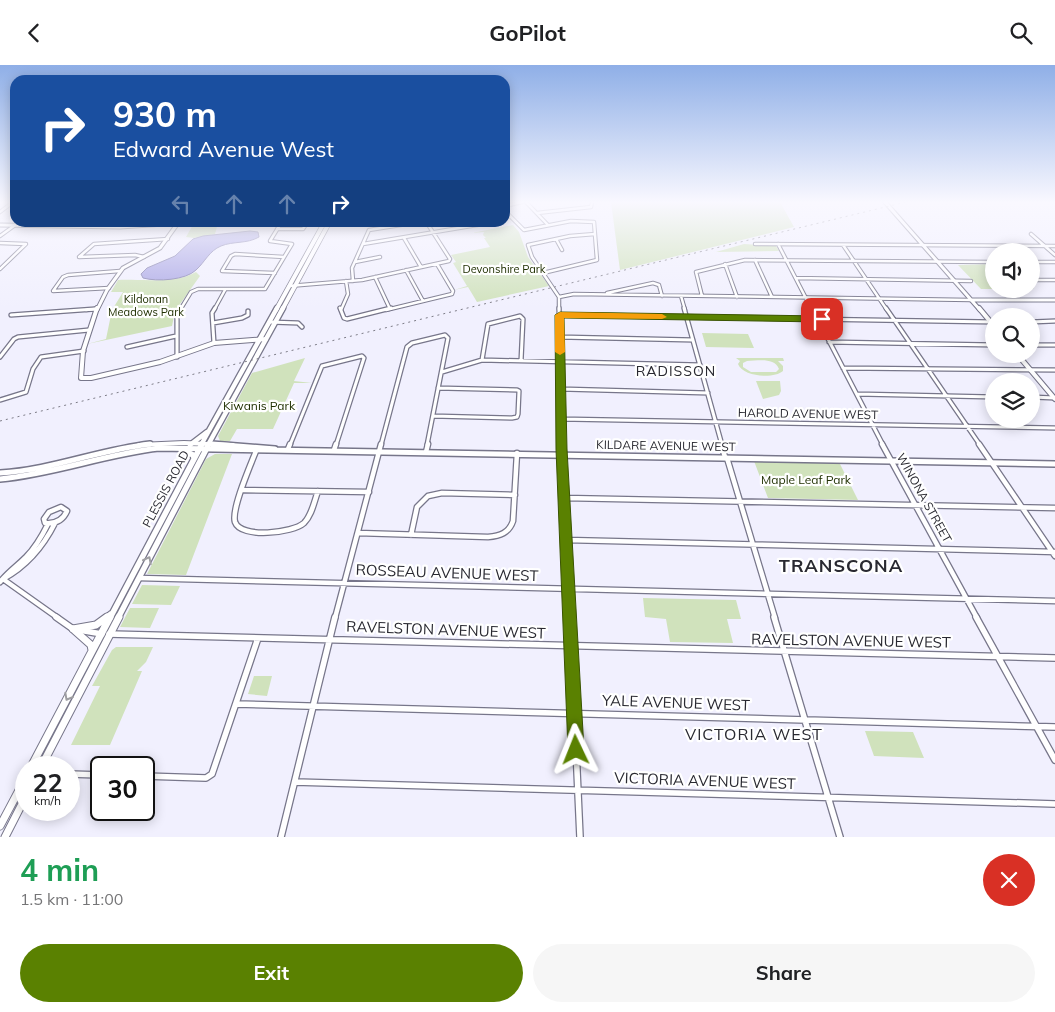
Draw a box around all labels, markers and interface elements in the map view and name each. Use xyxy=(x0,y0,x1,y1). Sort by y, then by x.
icon: back xyxy=(20,19,48,47)
text: GoPilot xyxy=(489,19,566,47)
icon: search xyxy=(1007,19,1035,47)
text: 930 m xyxy=(113,92,217,136)
icon: right xyxy=(30,95,95,160)
text: Edward Avenue West xyxy=(113,135,334,163)
icon: left xyxy=(167,190,195,218)
icon: ahead xyxy=(220,190,248,218)
icon: ahead xyxy=(273,190,301,218)
icon: right xyxy=(326,190,354,218)
map controls xyxy=(985,243,1040,428)
button: sound xyxy=(985,243,1040,298)
park label: Devonshire Park xyxy=(462,262,546,276)
park label: Kildonan Meadows Park xyxy=(108,292,184,319)
pin xyxy=(801,298,843,340)
icon: arrive xyxy=(808,305,836,333)
button: search xyxy=(985,308,1040,363)
district label: RADISSON xyxy=(636,362,716,380)
button: layers xyxy=(985,373,1040,428)
park label: Kiwanis Park xyxy=(223,398,296,413)
street label: HAROLD AVENUE WEST xyxy=(738,405,879,422)
street label: KILDARE AVENUE WEST xyxy=(596,437,737,454)
street label: PLESSIS ROAD xyxy=(139,448,192,530)
street label: WINONA STREET xyxy=(894,451,956,546)
park label: Maple Leaf Park xyxy=(761,472,852,487)
district label: TRANSCONA xyxy=(779,554,903,577)
one-way arrow xyxy=(142,556,152,565)
street label: ROSSEAU AVENUE WEST xyxy=(355,560,539,585)
street label: RAVELSTON AVENUE WEST xyxy=(346,617,546,642)
street label: RAVELSTON AVENUE WEST xyxy=(751,629,951,652)
street label: YALE AVENUE WEST xyxy=(601,690,750,715)
one-way arrow xyxy=(64,692,74,701)
position arrow xyxy=(549,723,601,775)
district label: VICTORIA WEST xyxy=(685,724,823,744)
speed limit sign: 30 xyxy=(90,756,155,821)
text: 22 xyxy=(32,767,63,798)
street label: VICTORIA AVENUE WEST xyxy=(614,768,796,793)
text: km/h xyxy=(34,793,61,808)
text: 4 min xyxy=(20,851,99,889)
button: close xyxy=(983,854,1035,906)
text: 1.5 km · 11:00 xyxy=(20,889,123,909)
button: Exit xyxy=(20,944,523,1002)
button: Share xyxy=(533,944,1035,1002)

